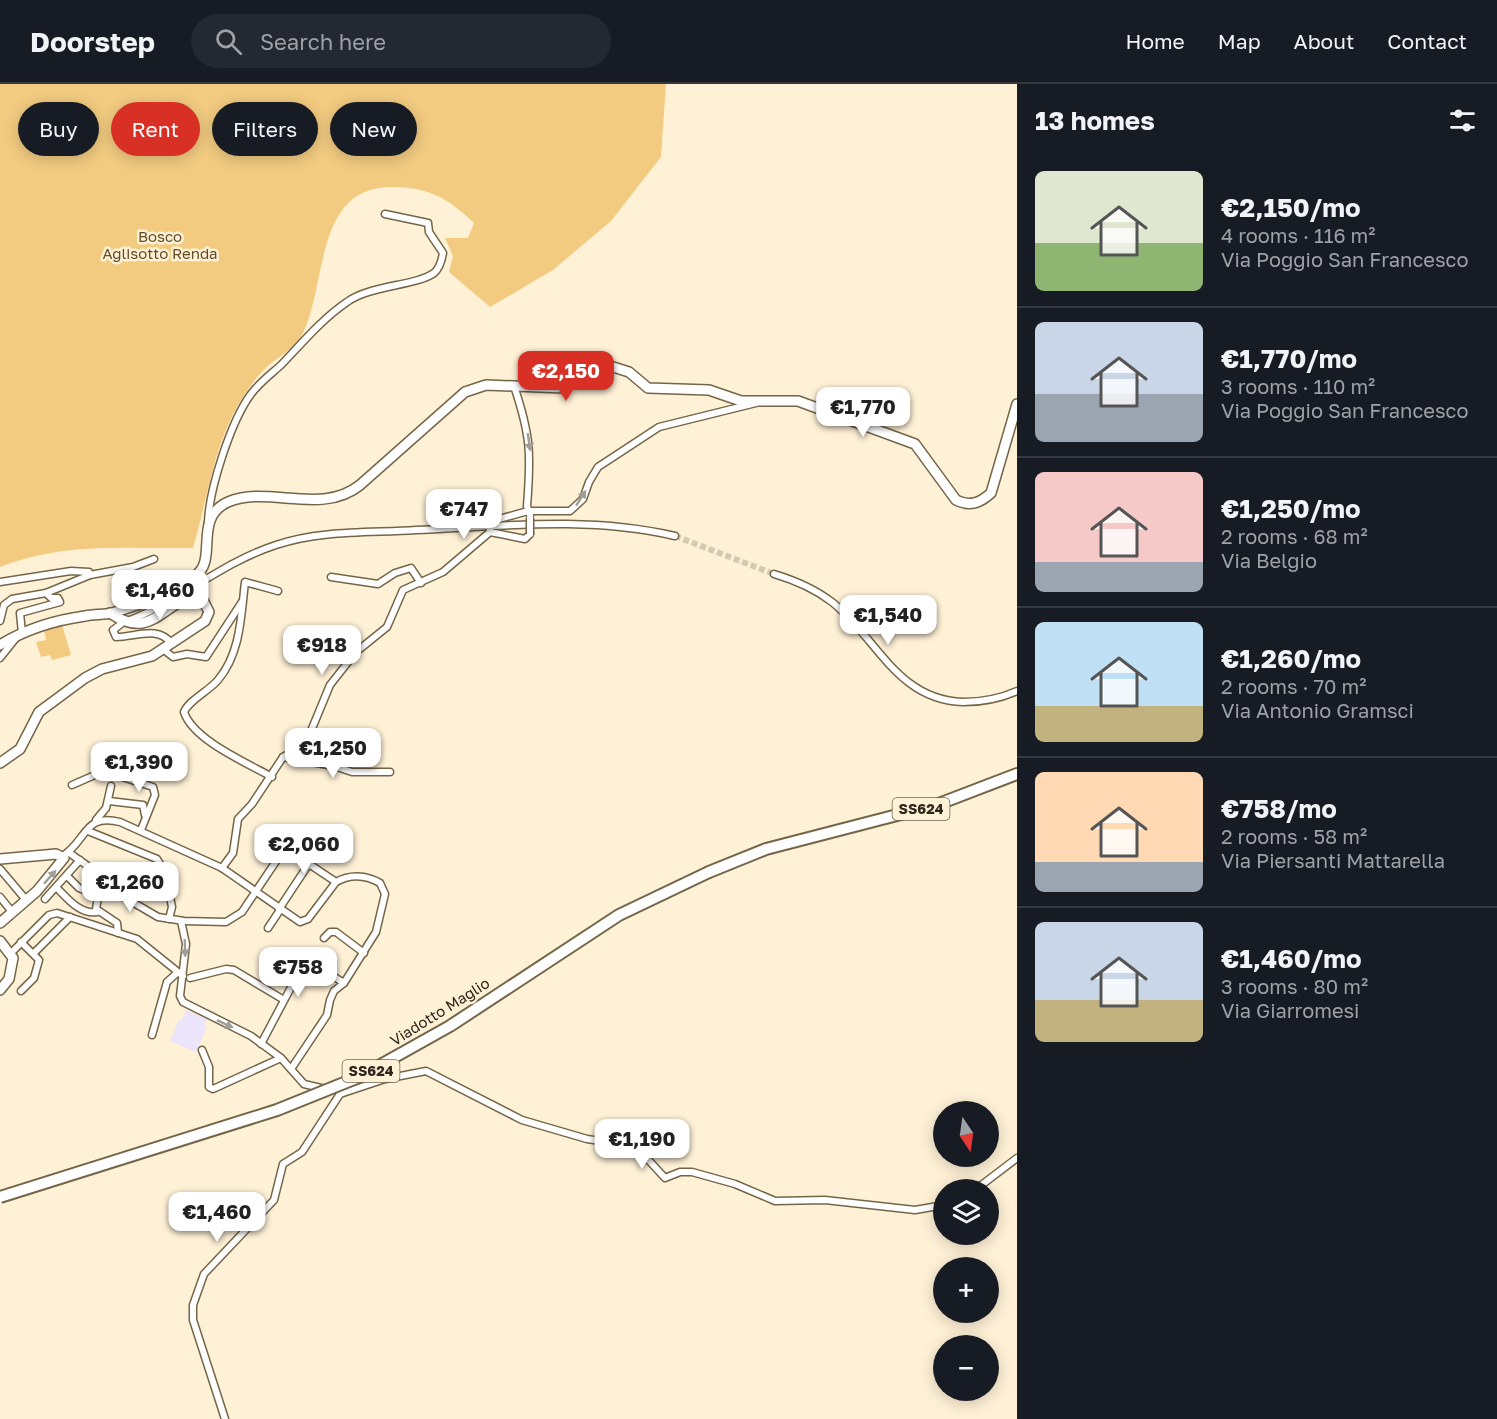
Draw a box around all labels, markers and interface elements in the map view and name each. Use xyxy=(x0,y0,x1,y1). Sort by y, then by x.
search box xyxy=(191,14,611,68)
text: Doorstep xyxy=(30,25,155,58)
icon: search xyxy=(212,25,245,58)
text: Search here xyxy=(260,28,386,55)
text: Home xyxy=(1125,28,1185,54)
text: Map xyxy=(1218,28,1261,54)
text: About xyxy=(1294,28,1354,54)
text: Contact xyxy=(1387,28,1467,54)
chip: Buy xyxy=(18,102,99,156)
chip: Rent xyxy=(111,102,200,156)
chip: Filters xyxy=(212,102,318,156)
chip: New xyxy=(330,102,417,156)
icon: filters xyxy=(1446,104,1479,137)
text: 13 homes xyxy=(1035,105,1155,136)
text: €2,150/mo xyxy=(1221,192,1361,223)
icon: home xyxy=(1083,195,1155,267)
text: 4 rooms · 116 m² xyxy=(1221,223,1376,247)
park label: Bosco Aglisotto Renda xyxy=(102,227,218,262)
text: Via Poggio San Francesco xyxy=(1221,247,1468,271)
text: €1,770/mo xyxy=(1221,343,1357,374)
icon: home xyxy=(1083,346,1155,418)
pin: €2,150 xyxy=(517,351,615,402)
text: €2,150 xyxy=(532,358,600,382)
text: 3 rooms · 110 m² xyxy=(1221,374,1375,398)
pin: €1,770 xyxy=(814,387,912,438)
text: €1,770 xyxy=(830,394,896,418)
text: Via Poggio San Francesco xyxy=(1221,398,1468,422)
one-way arrow xyxy=(525,433,534,452)
pin: €747 xyxy=(428,489,500,540)
one-way arrow xyxy=(575,490,586,507)
text: €1,250/mo xyxy=(1221,493,1361,524)
text: €747 xyxy=(440,496,488,520)
icon: home xyxy=(1083,496,1155,568)
text: 2 rooms · 68 m² xyxy=(1221,524,1368,548)
text: Via Belgio xyxy=(1221,548,1317,572)
pin: €1,460 xyxy=(111,570,209,621)
text: €1,460 xyxy=(126,577,195,601)
pin: €1,540 xyxy=(839,595,937,646)
text: €1,540 xyxy=(854,602,922,626)
pin: €918 xyxy=(286,625,358,676)
text: €918 xyxy=(297,632,347,656)
text: €1,260/mo xyxy=(1221,643,1361,674)
icon: home xyxy=(1083,646,1155,718)
text: 2 rooms · 70 m² xyxy=(1221,674,1366,698)
text: Via Antonio Gramsci xyxy=(1221,698,1414,722)
pin: €1,250 xyxy=(284,728,382,779)
text: €1,250 xyxy=(299,735,367,759)
pin: €1,390 xyxy=(90,742,188,793)
text: €1,390 xyxy=(105,749,173,773)
text: €758/mo xyxy=(1221,793,1337,824)
icon: home xyxy=(1083,796,1155,868)
road number: SS624 xyxy=(892,798,950,820)
pin: €2,060 xyxy=(255,824,353,875)
text: 2 rooms · 58 m² xyxy=(1221,824,1367,848)
text: €2,060 xyxy=(268,831,340,855)
text: Via Piersanti Mattarella xyxy=(1221,848,1445,872)
pin: €1,260 xyxy=(81,862,179,913)
text: €1,260 xyxy=(96,869,164,893)
one-way arrow xyxy=(43,870,56,885)
one-way arrow xyxy=(181,939,190,958)
text: €1,460/mo xyxy=(1221,943,1362,974)
icon: home xyxy=(1083,946,1155,1018)
pin: €758 xyxy=(262,947,334,998)
text: €758 xyxy=(273,954,323,978)
street label: Viadotto Maglio xyxy=(386,973,492,1049)
text: 3 rooms · 80 m² xyxy=(1221,974,1368,998)
text: Via Giarromesi xyxy=(1221,998,1359,1022)
one-way arrow xyxy=(216,1019,234,1029)
road number: SS624 xyxy=(342,1060,400,1082)
north arrow xyxy=(933,1101,999,1167)
map controls xyxy=(933,1101,999,1401)
pin: €1,190 xyxy=(593,1119,691,1170)
text: €1,190 xyxy=(609,1126,675,1150)
button: layers xyxy=(933,1179,999,1245)
pin: €1,460 xyxy=(168,1192,266,1243)
text: €1,460 xyxy=(183,1199,252,1223)
button: + xyxy=(933,1257,999,1323)
button: − xyxy=(933,1335,999,1401)

